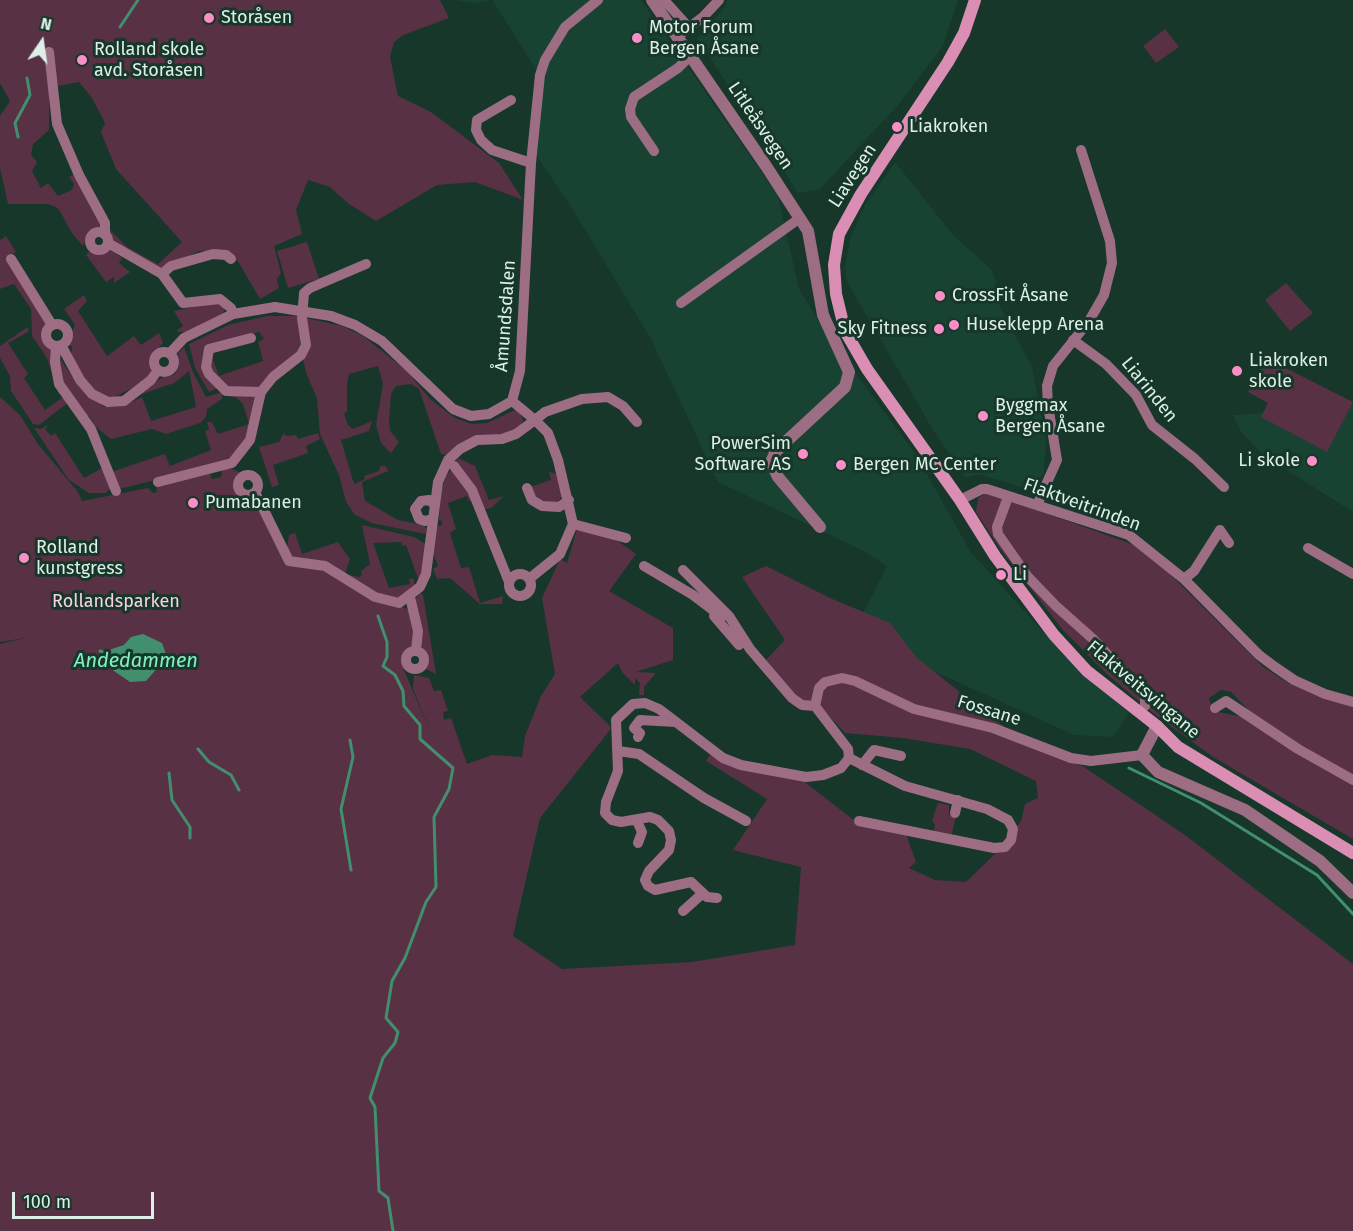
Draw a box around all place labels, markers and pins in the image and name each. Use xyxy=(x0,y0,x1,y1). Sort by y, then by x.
place label: Storåsen xyxy=(221,7,292,29)
marker: Storåsen xyxy=(202,11,216,25)
place label: Motor Forum Bergen Åsane xyxy=(649,17,759,60)
marker: Motor Forum Bergen Åsane xyxy=(630,31,644,45)
place label: Rolland skole avd. Storåsen xyxy=(94,39,204,82)
marker: Rolland skole avd. Storåsen xyxy=(75,53,89,67)
place label: Liakroken xyxy=(909,116,988,138)
marker: Liakroken xyxy=(890,120,904,134)
place label: CrossFit Åsane xyxy=(952,285,1069,307)
marker: CrossFit Åsane xyxy=(933,289,947,303)
place label: Huseklepp Arena xyxy=(966,314,1104,336)
place label: Sky Fitness xyxy=(838,318,927,340)
marker: Huseklepp Arena xyxy=(947,318,961,332)
marker: Sky Fitness xyxy=(932,322,946,336)
place label: Liakroken skole xyxy=(1249,350,1328,392)
marker: Liakroken skole xyxy=(1230,364,1244,378)
place label: Byggmax Bergen Åsane xyxy=(995,395,1105,438)
marker: Byggmax Bergen Åsane xyxy=(976,409,990,423)
place label: PowerSim Software AS xyxy=(695,433,791,476)
marker: PowerSim Software AS xyxy=(796,447,810,461)
place label: Li skole xyxy=(1238,450,1300,472)
place label: Bergen MC Center xyxy=(853,454,996,476)
marker: Li skole xyxy=(1305,454,1319,468)
marker: Bergen MC Center xyxy=(834,458,848,472)
place label: Pumabanen xyxy=(205,492,302,514)
marker: Pumabanen xyxy=(186,496,200,510)
place label: Rolland kunstgress xyxy=(36,537,123,580)
marker: Rolland kunstgress xyxy=(17,551,31,565)
place label: Li xyxy=(1013,564,1027,586)
marker: Li xyxy=(994,568,1008,582)

